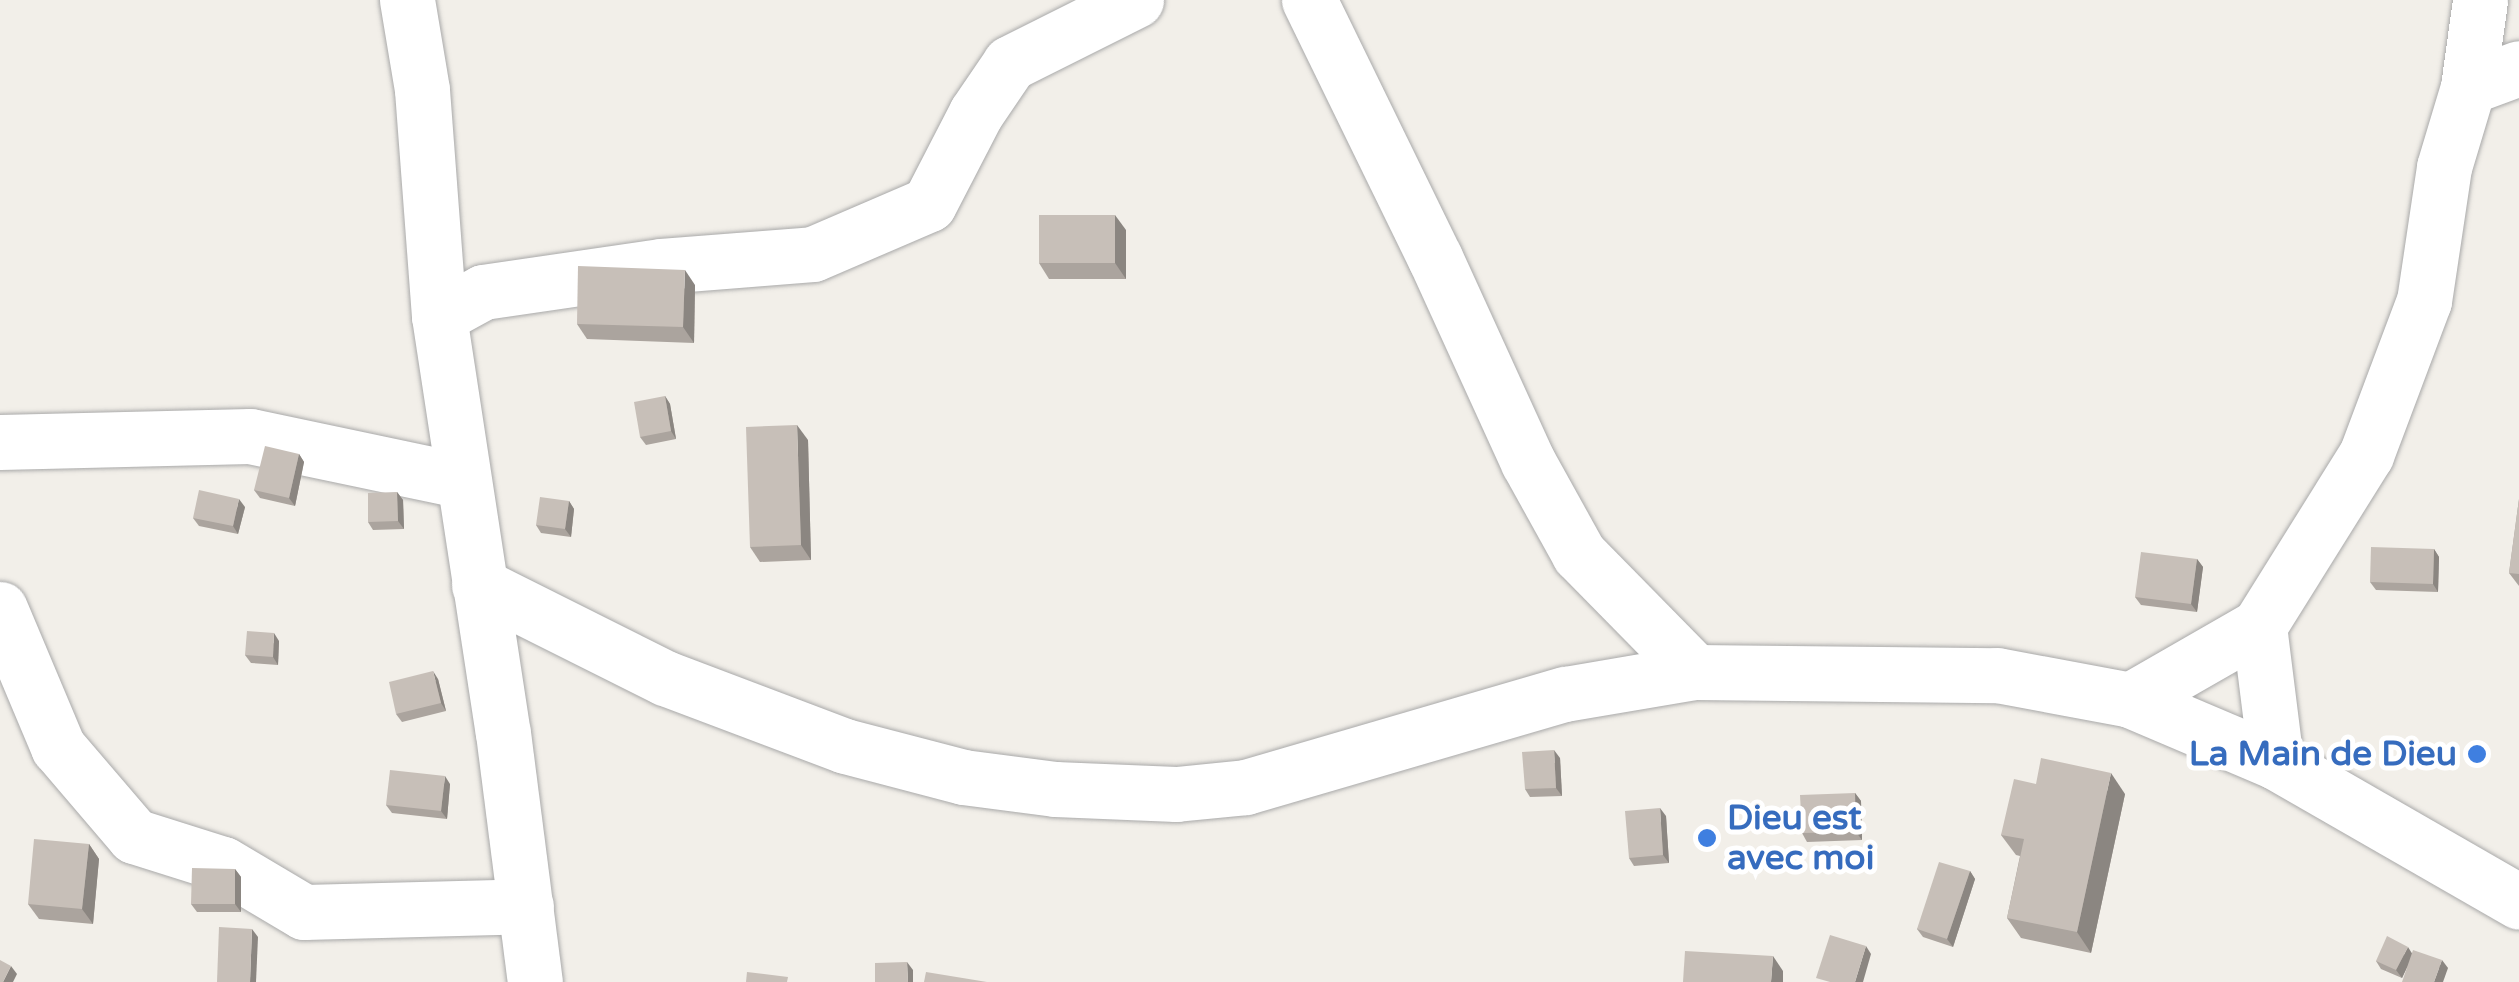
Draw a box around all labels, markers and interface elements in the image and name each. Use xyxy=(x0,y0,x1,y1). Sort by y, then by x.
place label: La Main de Dieu xyxy=(2189,733,2457,775)
marker: La Main de Dieu xyxy=(2466,743,2488,765)
place label: Dieu est avec moi xyxy=(1727,797,1874,879)
marker: Dieu est avec moi xyxy=(1696,827,1718,849)

